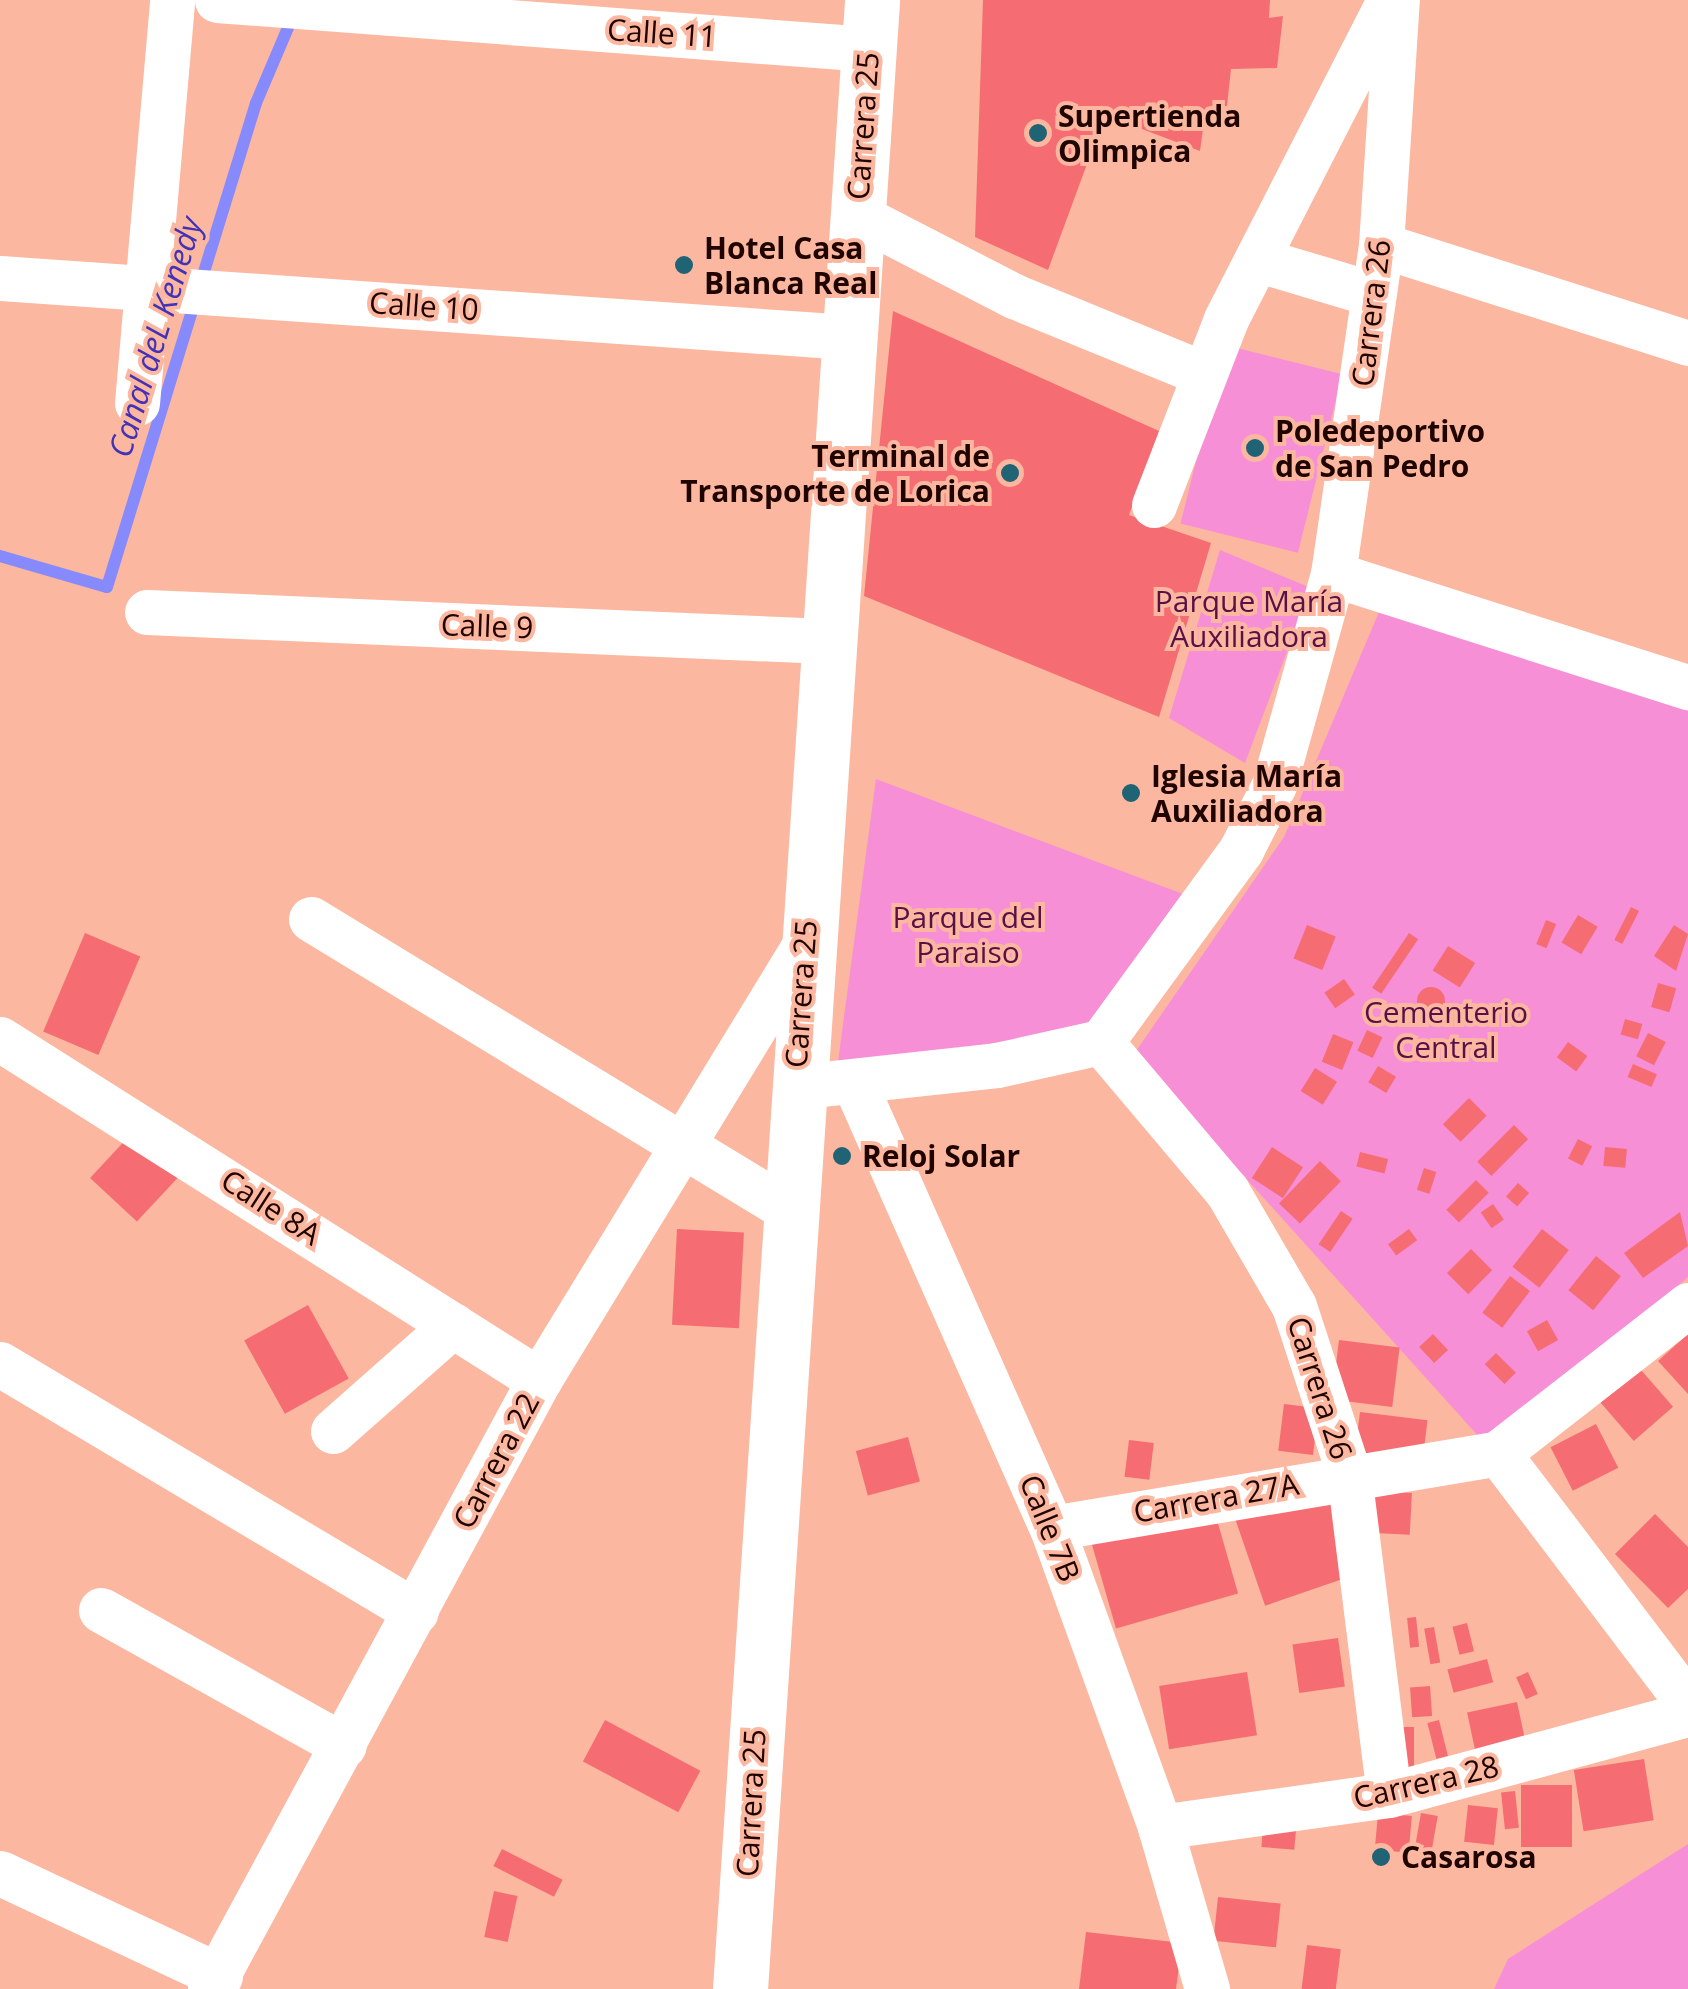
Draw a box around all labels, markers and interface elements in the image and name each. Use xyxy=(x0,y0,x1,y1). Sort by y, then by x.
street label: Calle 11 xyxy=(606,11,718,55)
street label: Carrera 25 xyxy=(840,51,886,201)
place label: Supertienda Olimpica xyxy=(1058,98,1241,168)
marker: Supertienda Olimpica xyxy=(1027,122,1049,144)
water label: Canal deL Kenedy xyxy=(100,212,210,462)
place label: Hotel Casa Blanca Real xyxy=(704,230,877,300)
street label: Carrera 26 xyxy=(1344,237,1398,389)
marker: Hotel Casa Blanca Real xyxy=(673,254,695,276)
street label: Calle 10 xyxy=(368,284,480,328)
place label: Poledeportivo de San Pedro xyxy=(1275,413,1485,484)
marker: Poledeportivo de San Pedro xyxy=(1244,437,1266,459)
place label: Terminal de Transporte de Lorica xyxy=(680,438,990,508)
marker: Terminal de Transporte de Lorica xyxy=(999,462,1021,484)
park label: Parque María Auxiliadora xyxy=(1155,583,1343,654)
street label: Calle 9 xyxy=(440,606,534,646)
place label: Iglesia María Auxiliadora xyxy=(1151,758,1342,828)
marker: Iglesia María Auxiliadora xyxy=(1120,782,1142,804)
park label: Parque del Paraiso xyxy=(892,899,1044,970)
street label: Carrera 25 xyxy=(778,919,824,1069)
park label: Cementerio Central xyxy=(1364,994,1528,1064)
place label: Reloj Solar xyxy=(862,1138,1020,1174)
marker: Reloj Solar xyxy=(831,1145,853,1167)
street label: Calle 8A xyxy=(214,1162,328,1252)
street label: Carrera 26 xyxy=(1280,1312,1360,1464)
street label: Carrera 22 xyxy=(445,1387,547,1535)
street label: Carrera 27A xyxy=(1131,1466,1301,1530)
street label: Calle 7B xyxy=(1012,1469,1088,1587)
street label: Carrera 25 xyxy=(729,1728,773,1878)
street label: Carrera 28 xyxy=(1350,1748,1502,1816)
place label: Casarosa xyxy=(1401,1839,1536,1875)
marker: Casarosa xyxy=(1370,1846,1392,1868)

